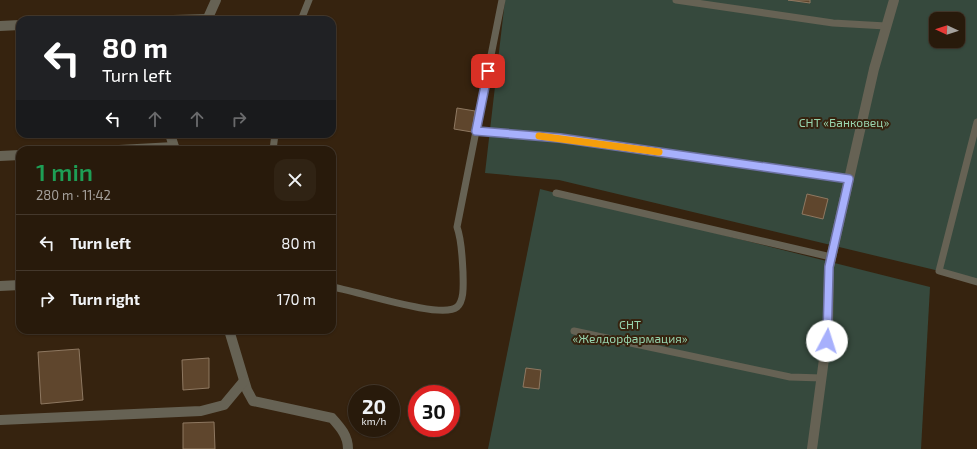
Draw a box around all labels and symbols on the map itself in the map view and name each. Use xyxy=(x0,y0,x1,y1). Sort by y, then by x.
north arrow xyxy=(929,12,965,48)
pin xyxy=(471,54,505,88)
park label: СНТ «Банковец» xyxy=(799,115,889,129)
park label: СНТ «Желдорфармация» xyxy=(572,317,688,345)
position arrow xyxy=(806,320,848,362)
speed limit sign: 30 xyxy=(408,385,460,437)

